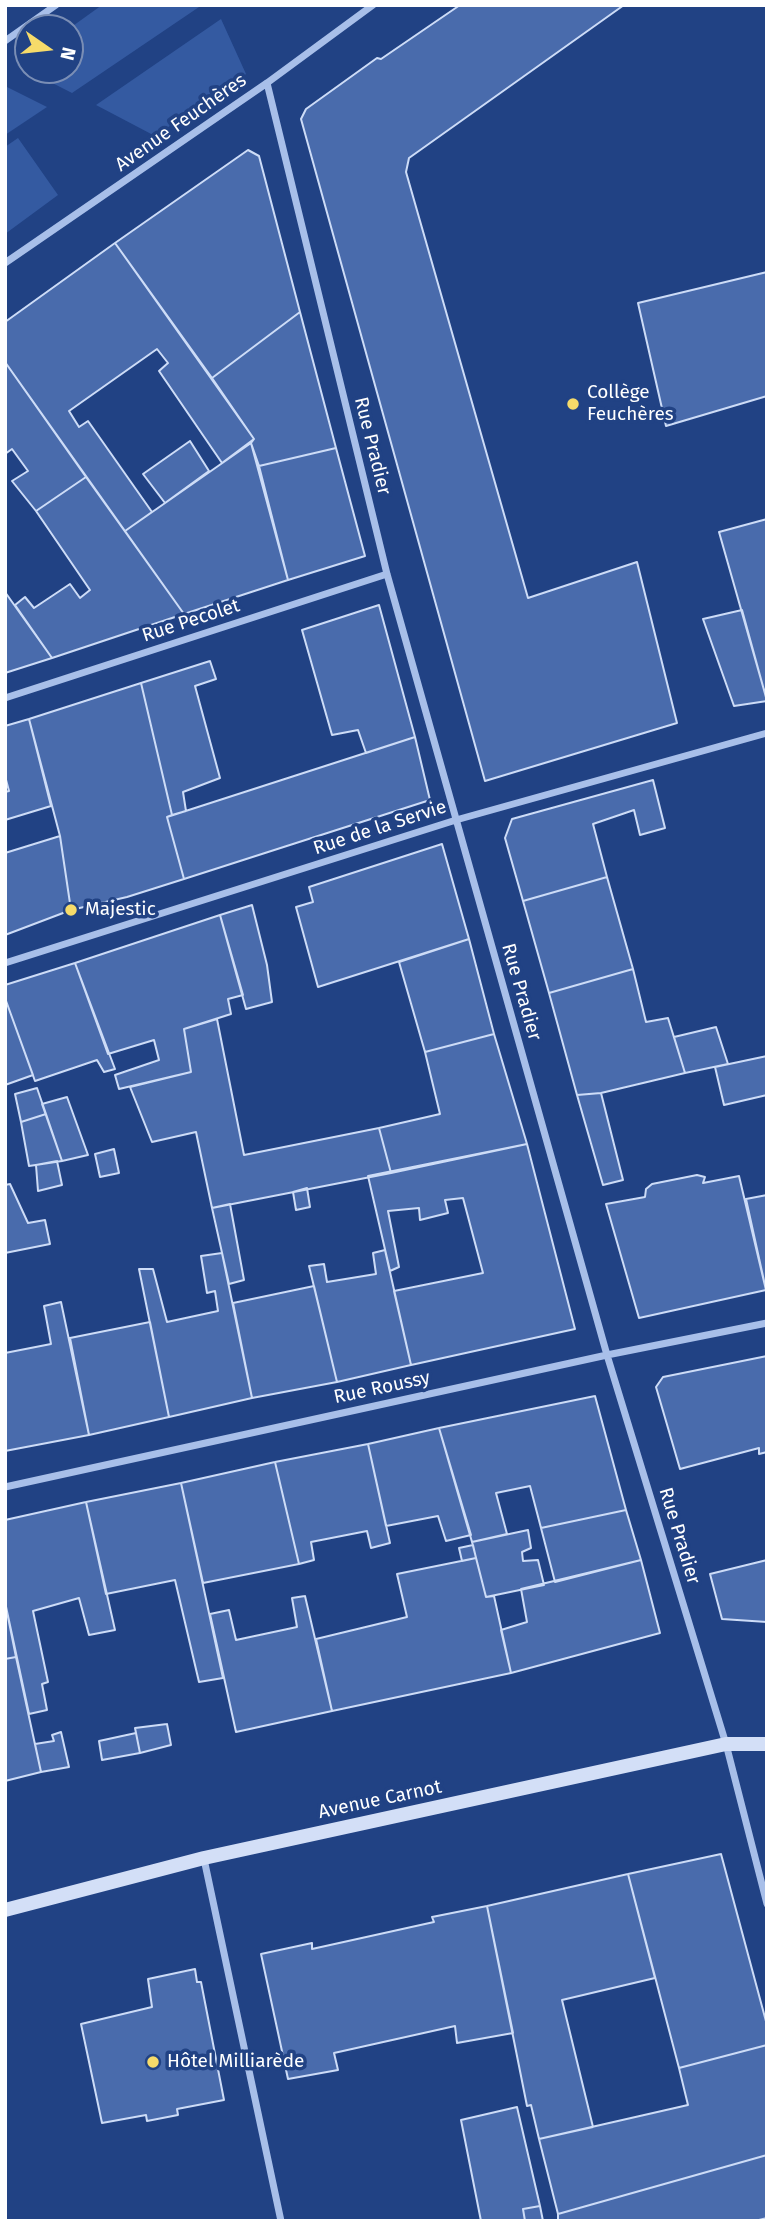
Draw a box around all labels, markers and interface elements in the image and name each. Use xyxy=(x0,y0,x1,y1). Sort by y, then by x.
north arrow xyxy=(14,14,84,84)
text: N xyxy=(55,45,81,63)
street label: Avenue Feuchères xyxy=(111,69,251,177)
place label: Collège Feuchères xyxy=(587,382,674,426)
street label: Rue Pradier xyxy=(349,395,395,497)
marker: Collège Feuchères xyxy=(565,396,581,412)
street label: Rue Pecolet xyxy=(139,595,243,647)
street label: Rue de la Servie xyxy=(311,796,449,860)
place label: Majestic xyxy=(85,899,156,921)
marker: Majestic xyxy=(63,902,79,918)
street label: Rue Pradier xyxy=(496,941,546,1043)
street label: Rue Roussy xyxy=(332,1367,432,1409)
street label: Rue Pradier xyxy=(653,1485,705,1587)
street label: Avenue Carnot xyxy=(316,1776,444,1824)
place label: Hôtel Milliarède xyxy=(167,2051,304,2073)
marker: Hôtel Milliarède xyxy=(145,2054,161,2070)

